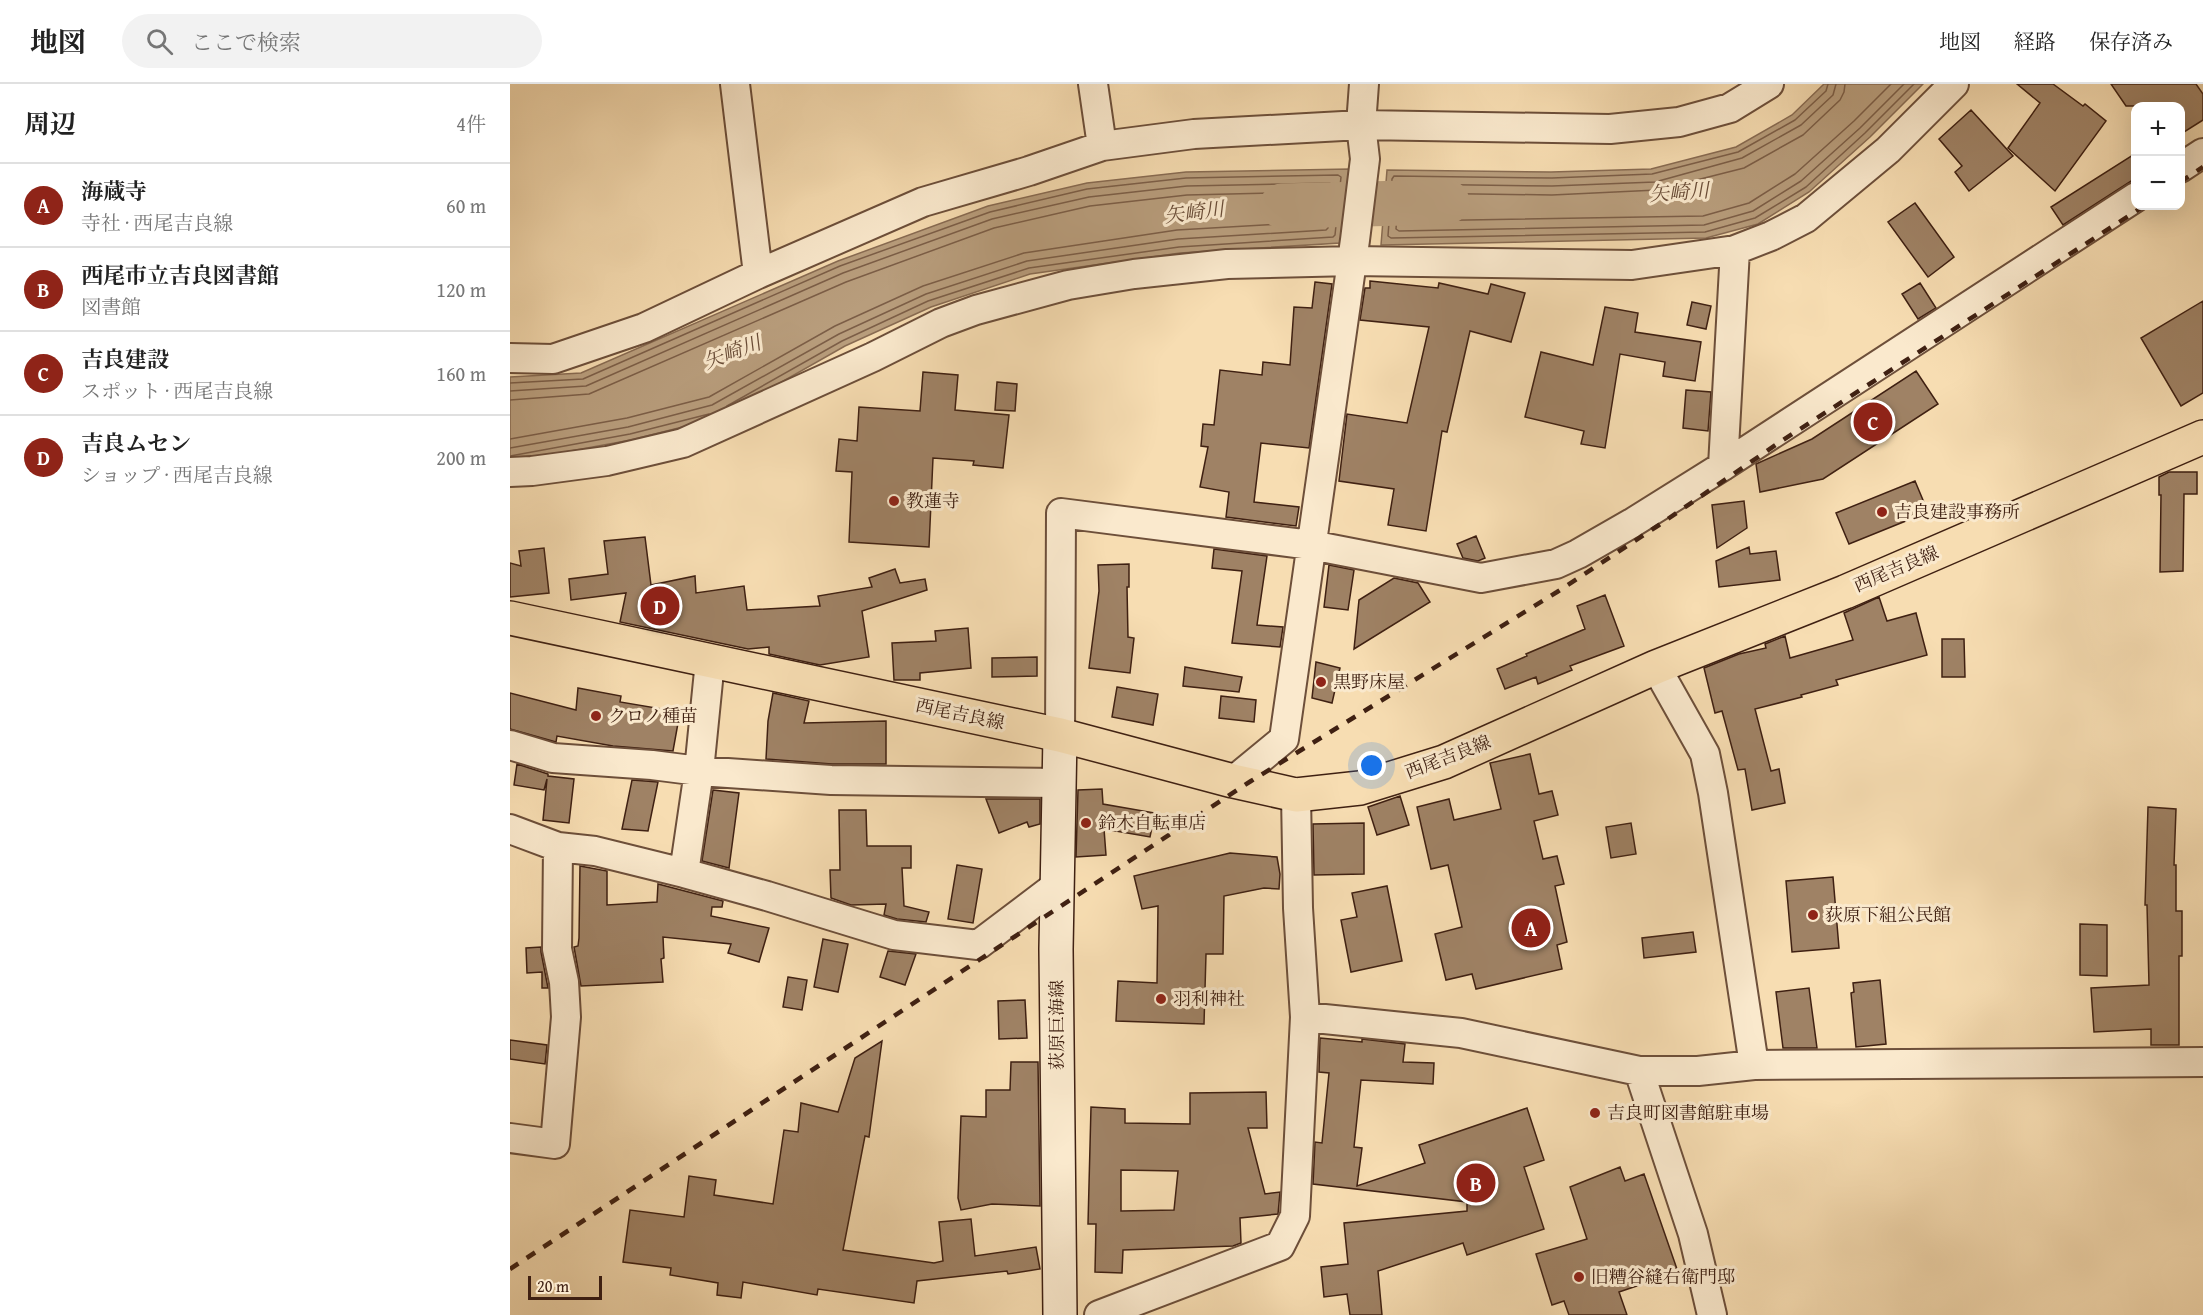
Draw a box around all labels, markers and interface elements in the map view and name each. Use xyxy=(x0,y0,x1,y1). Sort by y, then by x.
search box xyxy=(122,14,542,68)
text: 地図 xyxy=(30,21,86,62)
icon: search xyxy=(143,25,176,58)
text: ここで検索 xyxy=(191,26,301,58)
text: 地図 xyxy=(1939,26,1981,57)
text: 経路 xyxy=(2014,26,2056,57)
text: 保存済み xyxy=(2089,26,2173,57)
map controls xyxy=(2131,102,2185,210)
button: + xyxy=(2131,102,2185,156)
text: 周辺 xyxy=(24,104,76,143)
text: 4件 xyxy=(456,109,486,138)
button: − xyxy=(2131,156,2185,210)
text: 海蔵寺 xyxy=(81,175,147,207)
water label: 矢崎川 xyxy=(1648,175,1712,208)
text: A xyxy=(37,191,50,220)
text: 60 m xyxy=(446,191,486,220)
water label: 矢崎川 xyxy=(1162,193,1227,230)
text: 寺社 · 西尾吉良線 xyxy=(81,208,233,237)
text: 西尾市立吉良図書館 xyxy=(81,259,279,291)
text: B xyxy=(37,275,50,304)
text: 120 m xyxy=(436,275,486,304)
text: 図書館 xyxy=(81,292,141,321)
water label: 矢崎川 xyxy=(699,327,767,376)
text: 吉良建設 xyxy=(81,343,169,375)
text: C xyxy=(38,359,49,388)
text: 160 m xyxy=(436,359,486,388)
text: スポット · 西尾吉良線 xyxy=(81,376,273,405)
pin: C xyxy=(1854,400,1892,444)
text: 吉良ムセン xyxy=(81,427,191,459)
text: D xyxy=(37,443,50,472)
text: 200 m xyxy=(436,443,486,472)
text: ショップ · 西尾吉良線 xyxy=(81,460,273,489)
place label: 教蓮寺 xyxy=(906,487,960,514)
marker: 教蓮寺 xyxy=(887,494,901,508)
place label: 吉良建設事務所 xyxy=(1894,498,2020,525)
marker: 吉良建設事務所 xyxy=(1875,505,1889,519)
street label: 西尾吉良線 xyxy=(1849,539,1943,599)
pin: D xyxy=(640,584,680,628)
place label: 黒野床屋 xyxy=(1333,668,1405,695)
marker: 黒野床屋 xyxy=(1314,675,1328,689)
street label: 西尾吉良線 xyxy=(913,691,1007,736)
place label: クロノ種苗 xyxy=(608,702,698,729)
marker: クロノ種苗 xyxy=(589,709,603,723)
street label: 西尾吉良線 xyxy=(1401,728,1495,785)
your location xyxy=(1357,751,1386,780)
place label: 鈴木自転車店 xyxy=(1098,809,1206,836)
marker: 鈴木自転車店 xyxy=(1079,816,1093,830)
place label: 荻原下組公民館 xyxy=(1825,901,1951,928)
pin: A xyxy=(1512,906,1550,950)
marker: 荻原下組公民館 xyxy=(1806,908,1820,922)
street label: 荻原巨海線 xyxy=(1043,980,1070,1070)
place label: 羽利神社 xyxy=(1173,985,1245,1012)
marker: 羽利神社 xyxy=(1154,992,1168,1006)
place label: 吉良町図書館駐車場 xyxy=(1607,1099,1769,1126)
marker: 吉良町図書館駐車場 xyxy=(1588,1106,1602,1120)
pin: B xyxy=(1456,1160,1496,1206)
place label: 旧糟谷縫右衛門邸 xyxy=(1591,1263,1735,1290)
marker: 旧糟谷縫右衛門邸 xyxy=(1572,1270,1586,1284)
scale bar xyxy=(528,1273,602,1300)
text: 20 m xyxy=(537,1274,569,1298)

